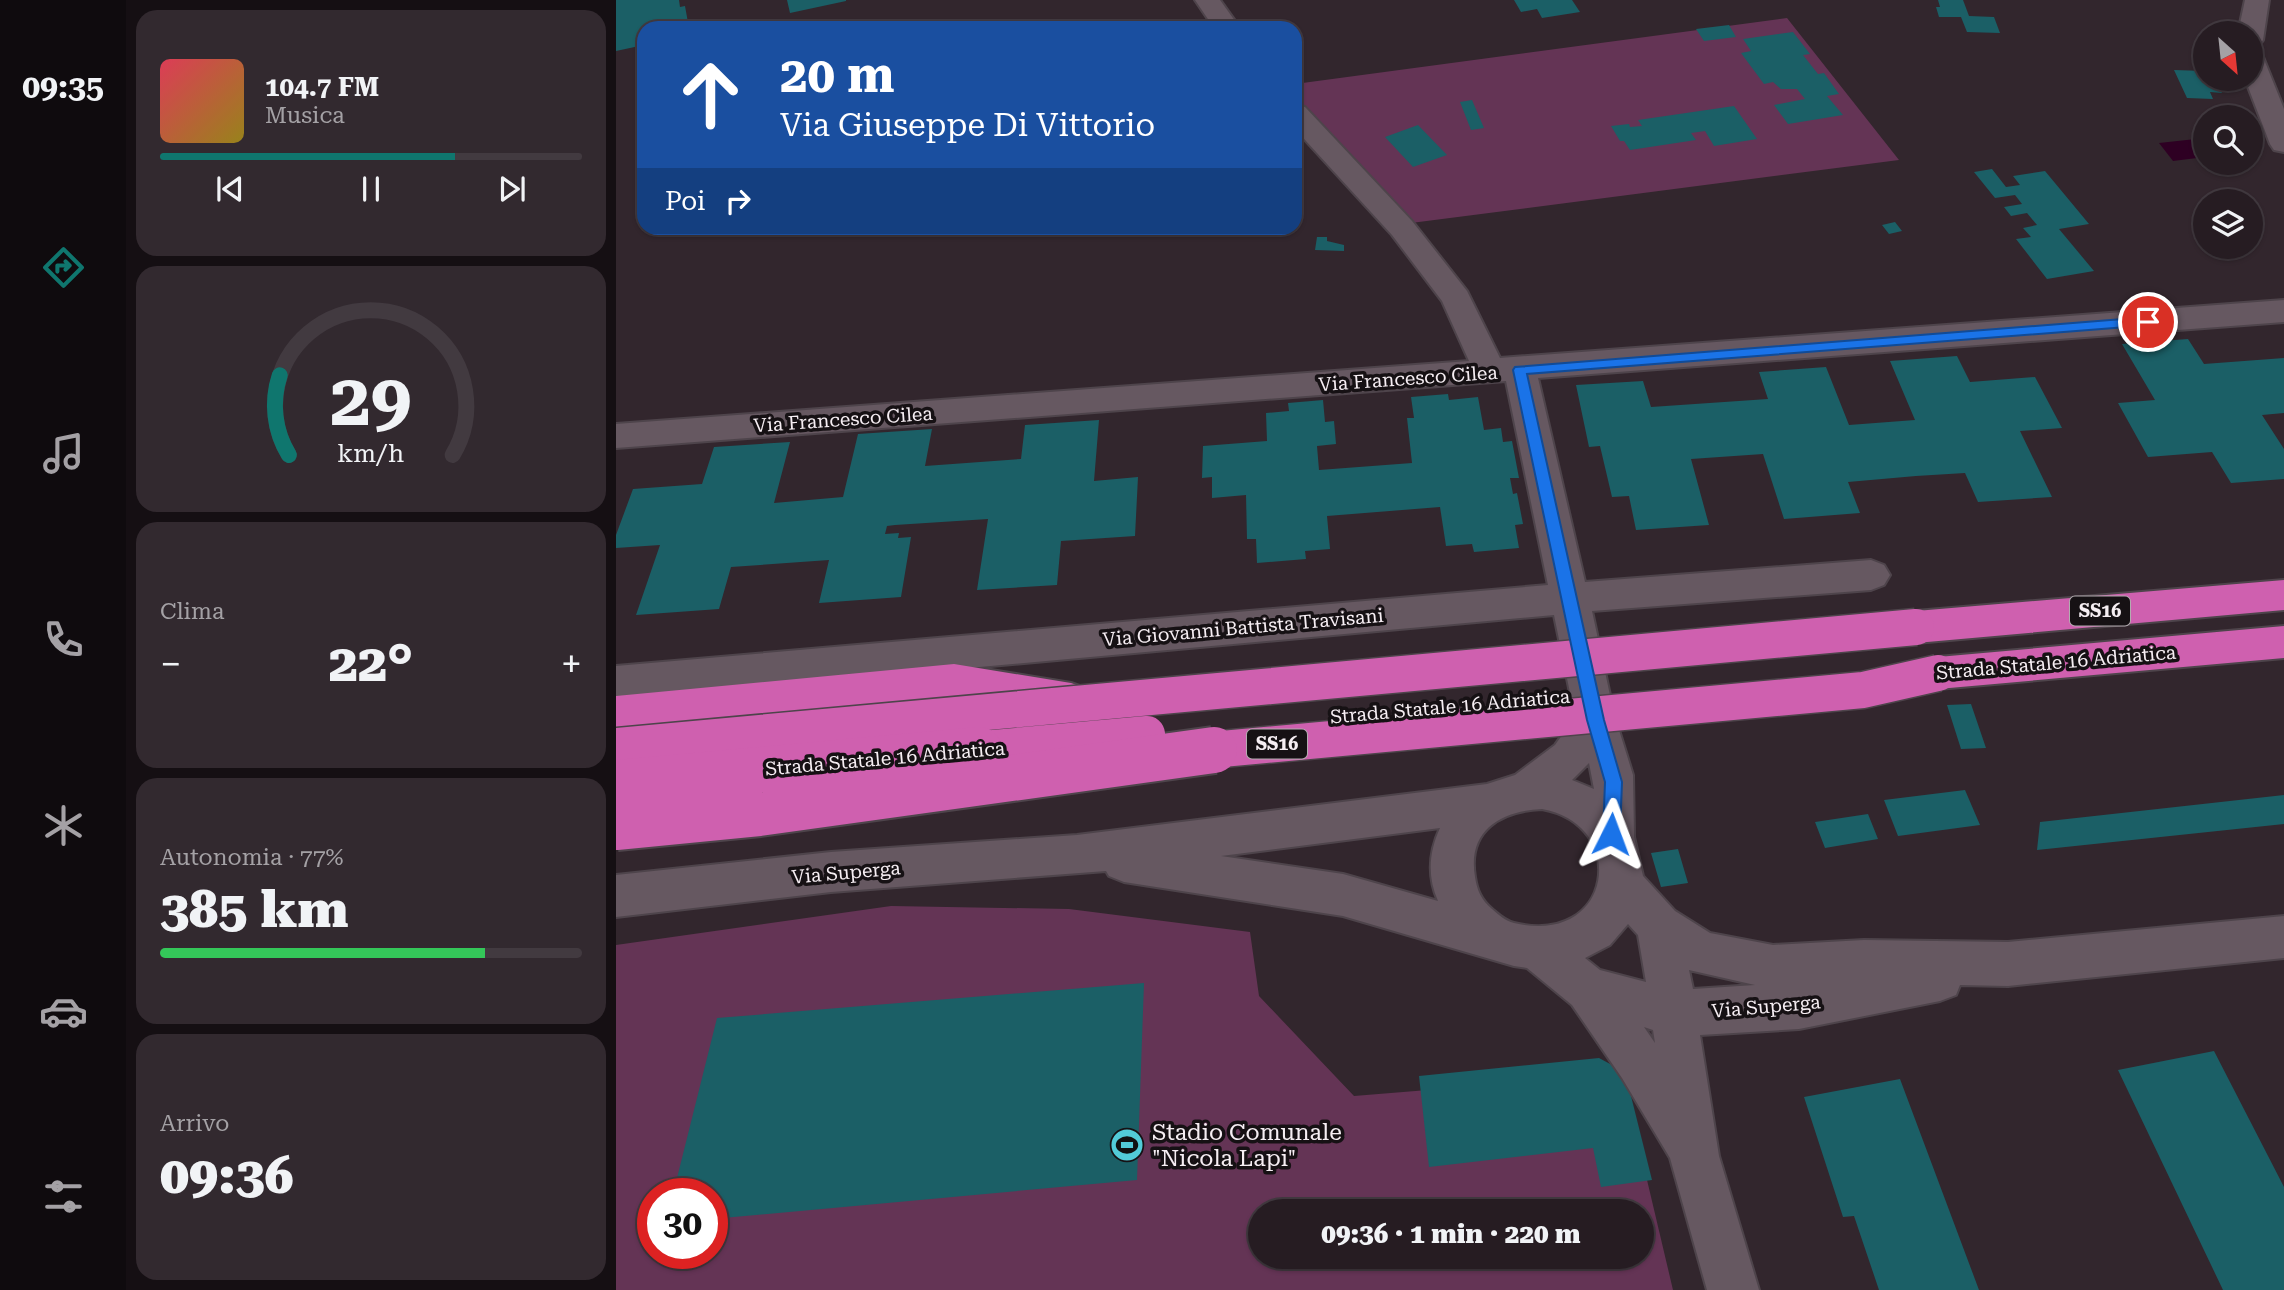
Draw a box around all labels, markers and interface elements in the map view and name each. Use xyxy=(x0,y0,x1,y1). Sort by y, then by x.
north arrow xyxy=(2193,21,2263,91)
map controls xyxy=(2193,21,2263,259)
text: 20 m xyxy=(780,47,895,104)
icon: ahead xyxy=(665,49,756,140)
text: 09:35 xyxy=(22,68,104,106)
text: 104.7 FM xyxy=(265,72,379,102)
text: Musica xyxy=(265,102,345,129)
button: search xyxy=(2193,105,2263,175)
text: Via Giuseppe Di Vittorio xyxy=(780,106,1155,144)
icon: previous xyxy=(211,170,249,208)
icon: pause xyxy=(352,170,390,208)
icon: next xyxy=(493,170,531,208)
icon: right xyxy=(719,182,757,220)
text: Poi xyxy=(665,186,705,216)
button: layers xyxy=(2193,189,2263,259)
icon: directions xyxy=(39,243,88,292)
pin xyxy=(2118,292,2178,352)
icon: arrive xyxy=(2129,303,2167,341)
text: 29 xyxy=(330,358,412,443)
street label: Via Francesco Cilea xyxy=(1318,361,1499,396)
street label: Via Francesco Cilea xyxy=(753,402,934,437)
icon: music xyxy=(39,429,88,478)
text: km/h xyxy=(338,439,404,468)
road number: SS16 xyxy=(2070,596,2130,626)
text: Clima xyxy=(160,598,224,625)
street label: Via Giovanni Battista Travisani xyxy=(1102,604,1384,651)
icon: phone xyxy=(39,615,88,664)
text: 22° xyxy=(329,633,413,694)
street label: Strada Statale 16 Adriatica xyxy=(1935,640,2178,684)
text: − xyxy=(160,642,181,686)
text: + xyxy=(561,642,582,686)
street label: Strada Statale 16 Adriatica xyxy=(1329,684,1572,728)
road number: SS16 xyxy=(1247,730,1307,758)
street label: Strada Statale 16 Adriatica xyxy=(764,736,1007,780)
position arrow xyxy=(1574,797,1648,871)
icon: climate xyxy=(39,801,88,850)
text: Autonomia · 77% xyxy=(160,844,344,871)
street label: Via Superga xyxy=(791,856,902,889)
text: 385 km xyxy=(160,879,348,940)
icon: car xyxy=(39,987,88,1036)
street label: Via Superga xyxy=(1711,990,1822,1023)
text: Arrivo xyxy=(160,1110,229,1137)
place label: Stadio Comunale "Nicola Lapi" xyxy=(1152,1119,1342,1172)
sports icon: Stadio Comunale "Nicola Lapi" xyxy=(1108,1126,1146,1164)
text: 09:36 xyxy=(160,1145,294,1206)
icon: filters xyxy=(39,1172,88,1221)
speed limit sign: 30 xyxy=(637,1178,728,1269)
text: 09:36 · 1 min · 220 m xyxy=(1321,1219,1581,1249)

